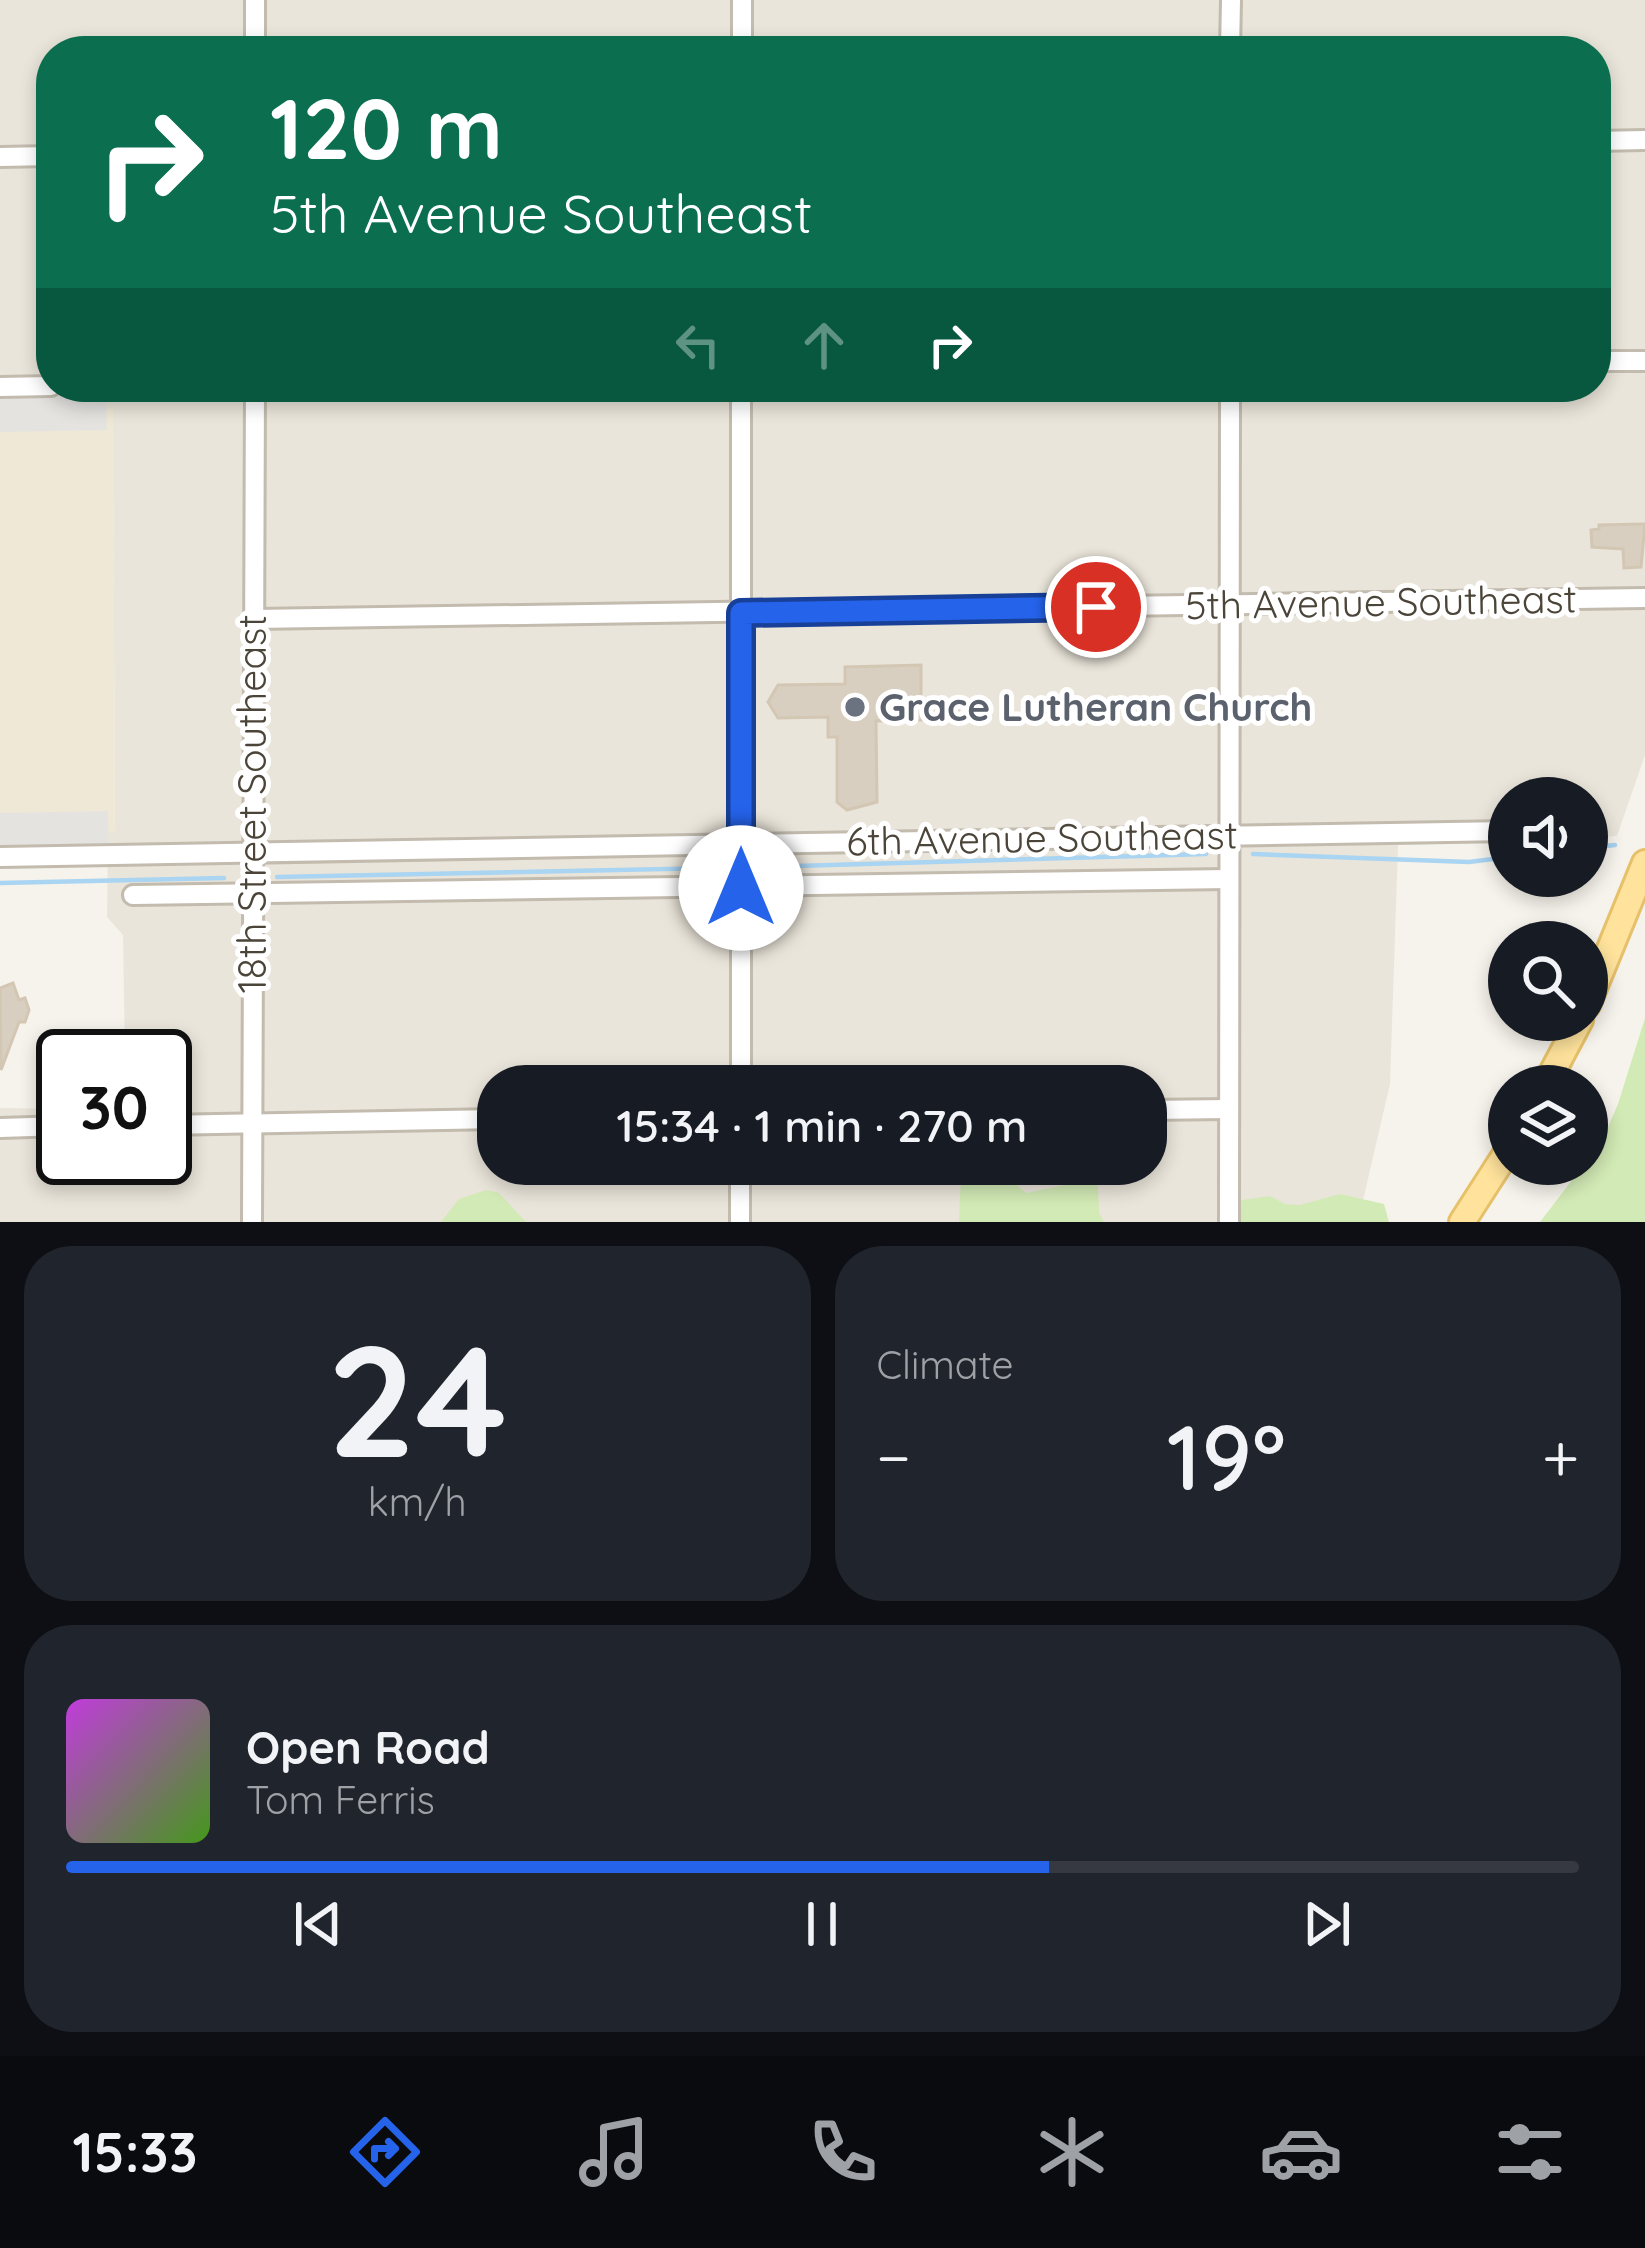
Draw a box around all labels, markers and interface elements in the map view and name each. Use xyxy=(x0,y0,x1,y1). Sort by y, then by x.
text: 120 m xyxy=(270,75,503,180)
icon: right xyxy=(72,84,228,240)
text: 5th Avenue Southeast xyxy=(270,179,812,247)
icon: left xyxy=(665,312,731,378)
icon: ahead xyxy=(791,312,857,378)
icon: right xyxy=(917,312,983,378)
pin xyxy=(1045,556,1147,658)
icon: arrive xyxy=(1063,574,1129,640)
street label: 5th Avenue Southeast xyxy=(1185,574,1577,629)
street label: 18th Street Southeast xyxy=(227,614,276,994)
place label: Grace Lutheran Church xyxy=(879,682,1312,731)
marker: Grace Lutheran Church xyxy=(842,694,868,720)
map controls xyxy=(1488,777,1608,1185)
button: sound xyxy=(1488,777,1608,897)
street label: 6th Avenue Southeast xyxy=(846,810,1238,865)
position arrow xyxy=(678,825,804,951)
button: search xyxy=(1488,921,1608,1041)
speed limit sign: 30 xyxy=(36,1029,192,1185)
button: layers xyxy=(1488,1065,1608,1185)
text: 15:34 · 1 min · 270 m xyxy=(617,1097,1027,1153)
text: 24 xyxy=(327,1301,508,1496)
text: Climate xyxy=(877,1340,1014,1389)
text: 19° xyxy=(1167,1400,1286,1513)
text: − xyxy=(877,1415,911,1498)
text: + xyxy=(1542,1415,1579,1498)
text: km/h xyxy=(368,1477,467,1526)
text: Open Road xyxy=(246,1719,490,1775)
text: Tom Ferris xyxy=(246,1775,435,1824)
icon: previous xyxy=(285,1891,351,1957)
icon: pause xyxy=(789,1891,855,1957)
icon: next xyxy=(1294,1891,1360,1957)
icon: directions xyxy=(343,2110,427,2194)
icon: music xyxy=(572,2110,656,2194)
icon: phone xyxy=(801,2110,885,2194)
icon: climate xyxy=(1030,2110,1114,2194)
icon: car xyxy=(1259,2110,1343,2194)
icon: filters xyxy=(1488,2110,1572,2194)
text: 15:33 xyxy=(73,2118,197,2186)

